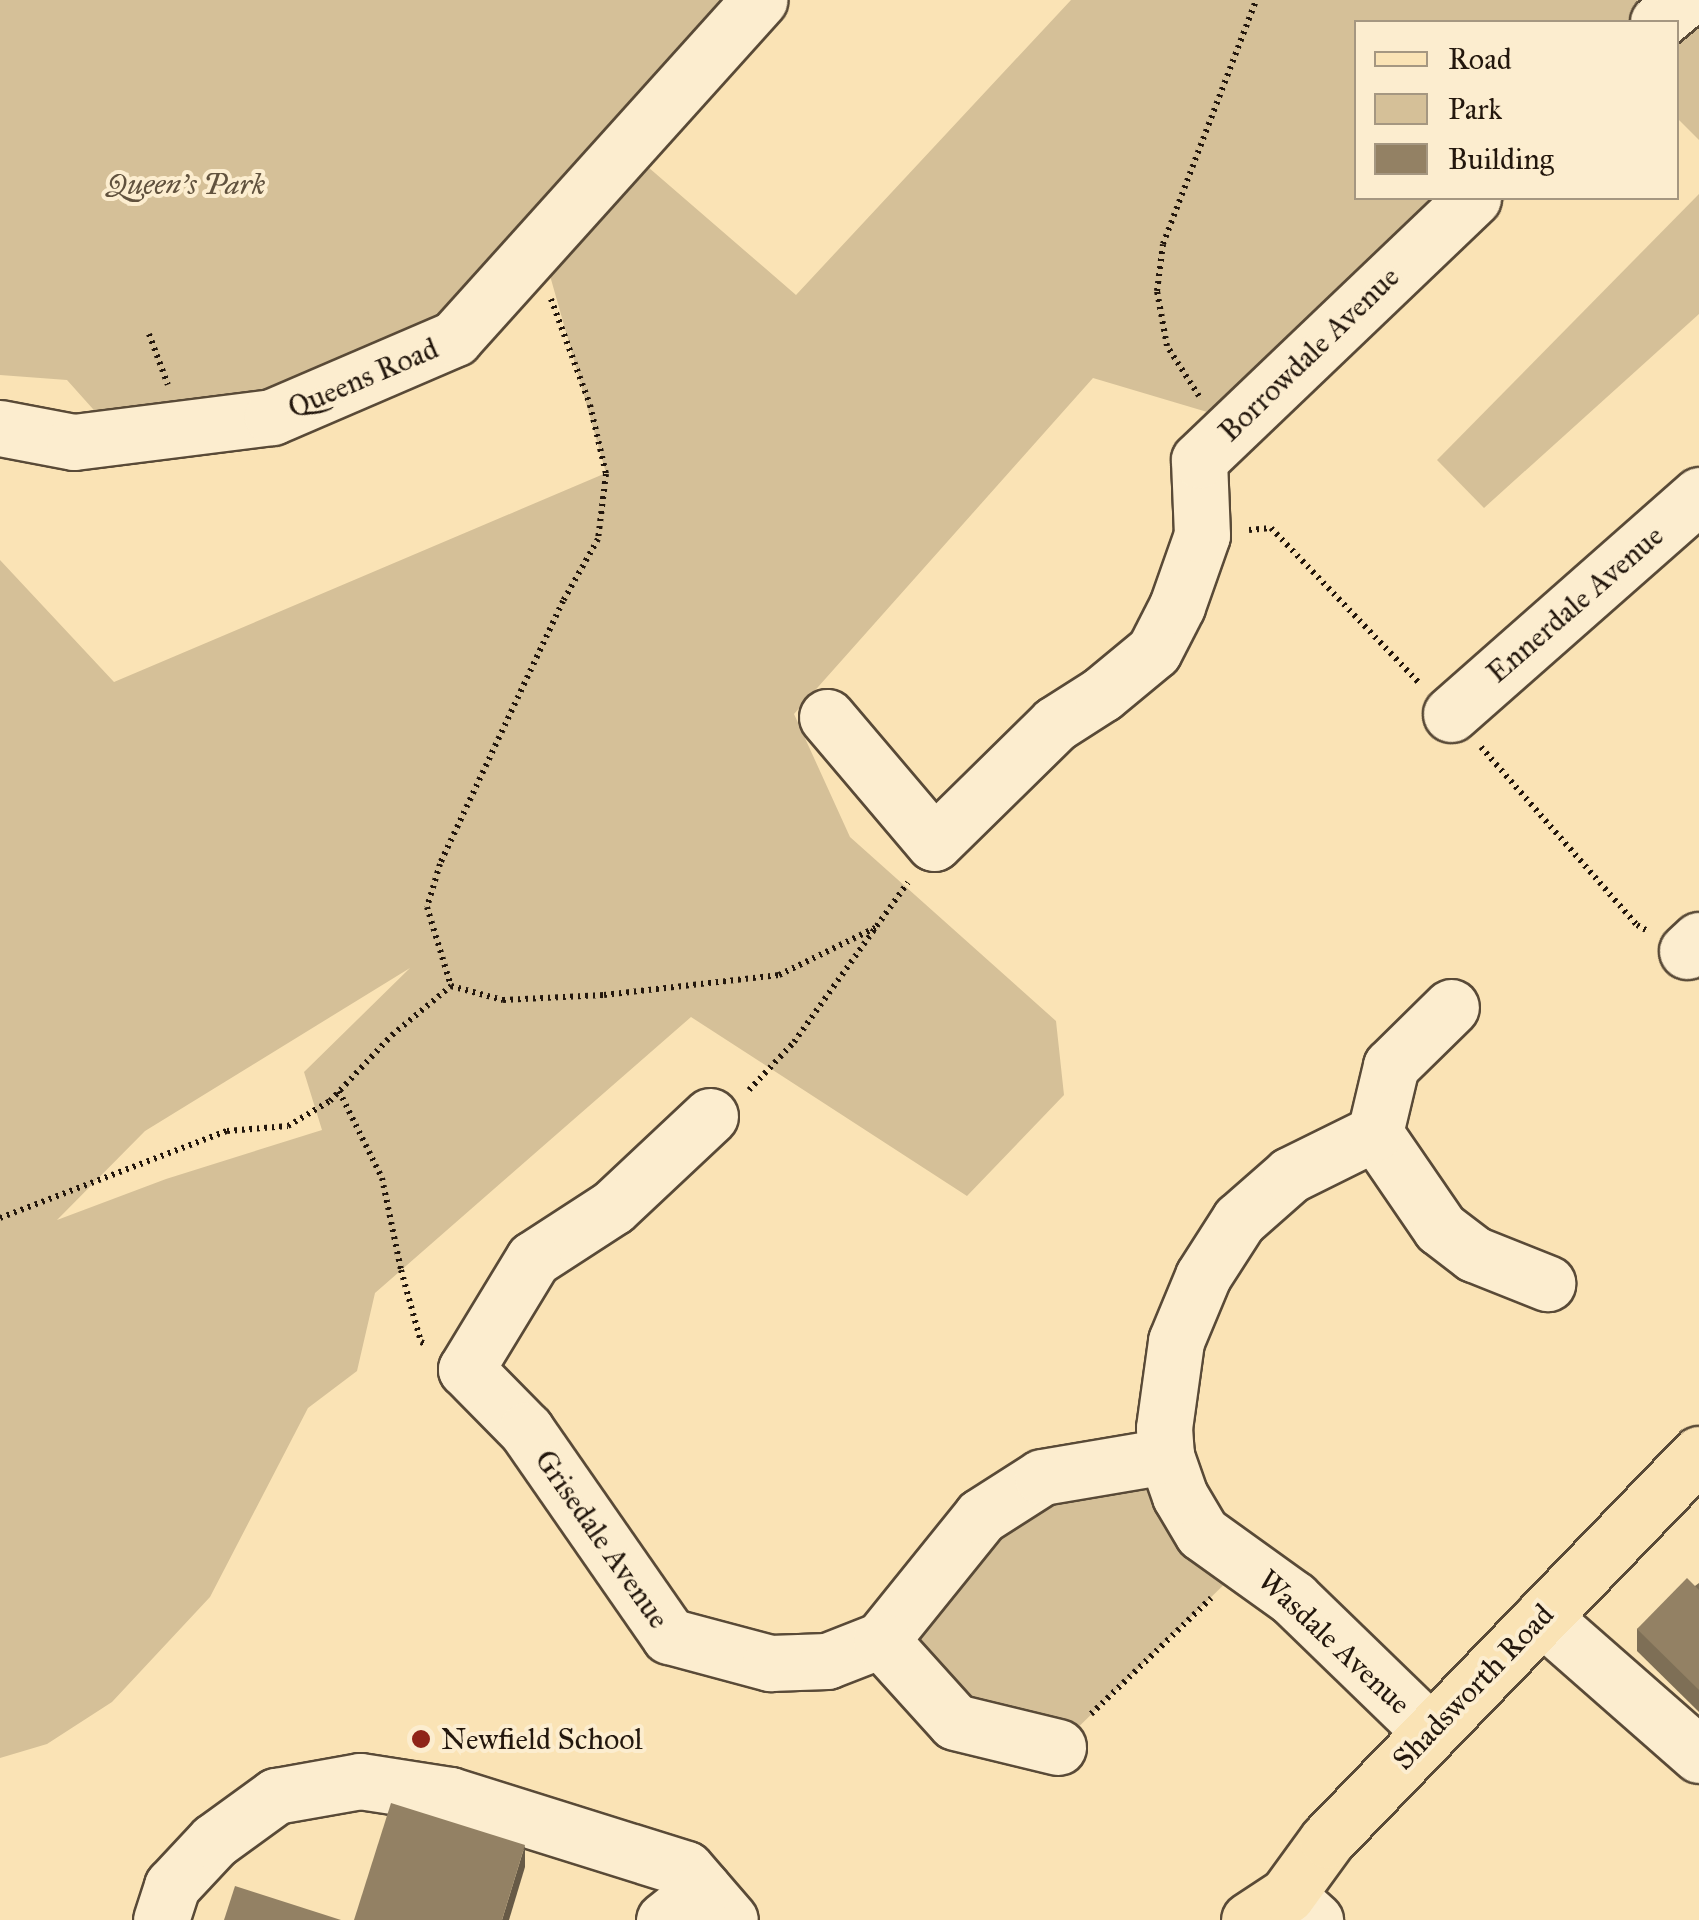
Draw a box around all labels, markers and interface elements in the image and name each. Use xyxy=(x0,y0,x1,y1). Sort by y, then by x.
legend xyxy=(1354,20,1679,200)
text: Road xyxy=(1448,41,1512,77)
text: Park xyxy=(1448,91,1502,127)
text: Building xyxy=(1448,141,1554,177)
park label: Queen's Park xyxy=(107,166,265,202)
street label: Borrowdale Avenue xyxy=(1211,259,1407,449)
street label: Queens Road xyxy=(282,330,444,426)
street label: Ennerdale Avenue xyxy=(1479,517,1671,691)
street label: Grisedale Avenue xyxy=(527,1443,677,1635)
street label: Wasdale Avenue xyxy=(1250,1562,1418,1722)
street label: Shadsworth Road xyxy=(1385,1597,1561,1777)
place label: Newfield School xyxy=(441,1721,643,1757)
marker: Newfield School xyxy=(410,1728,432,1750)

